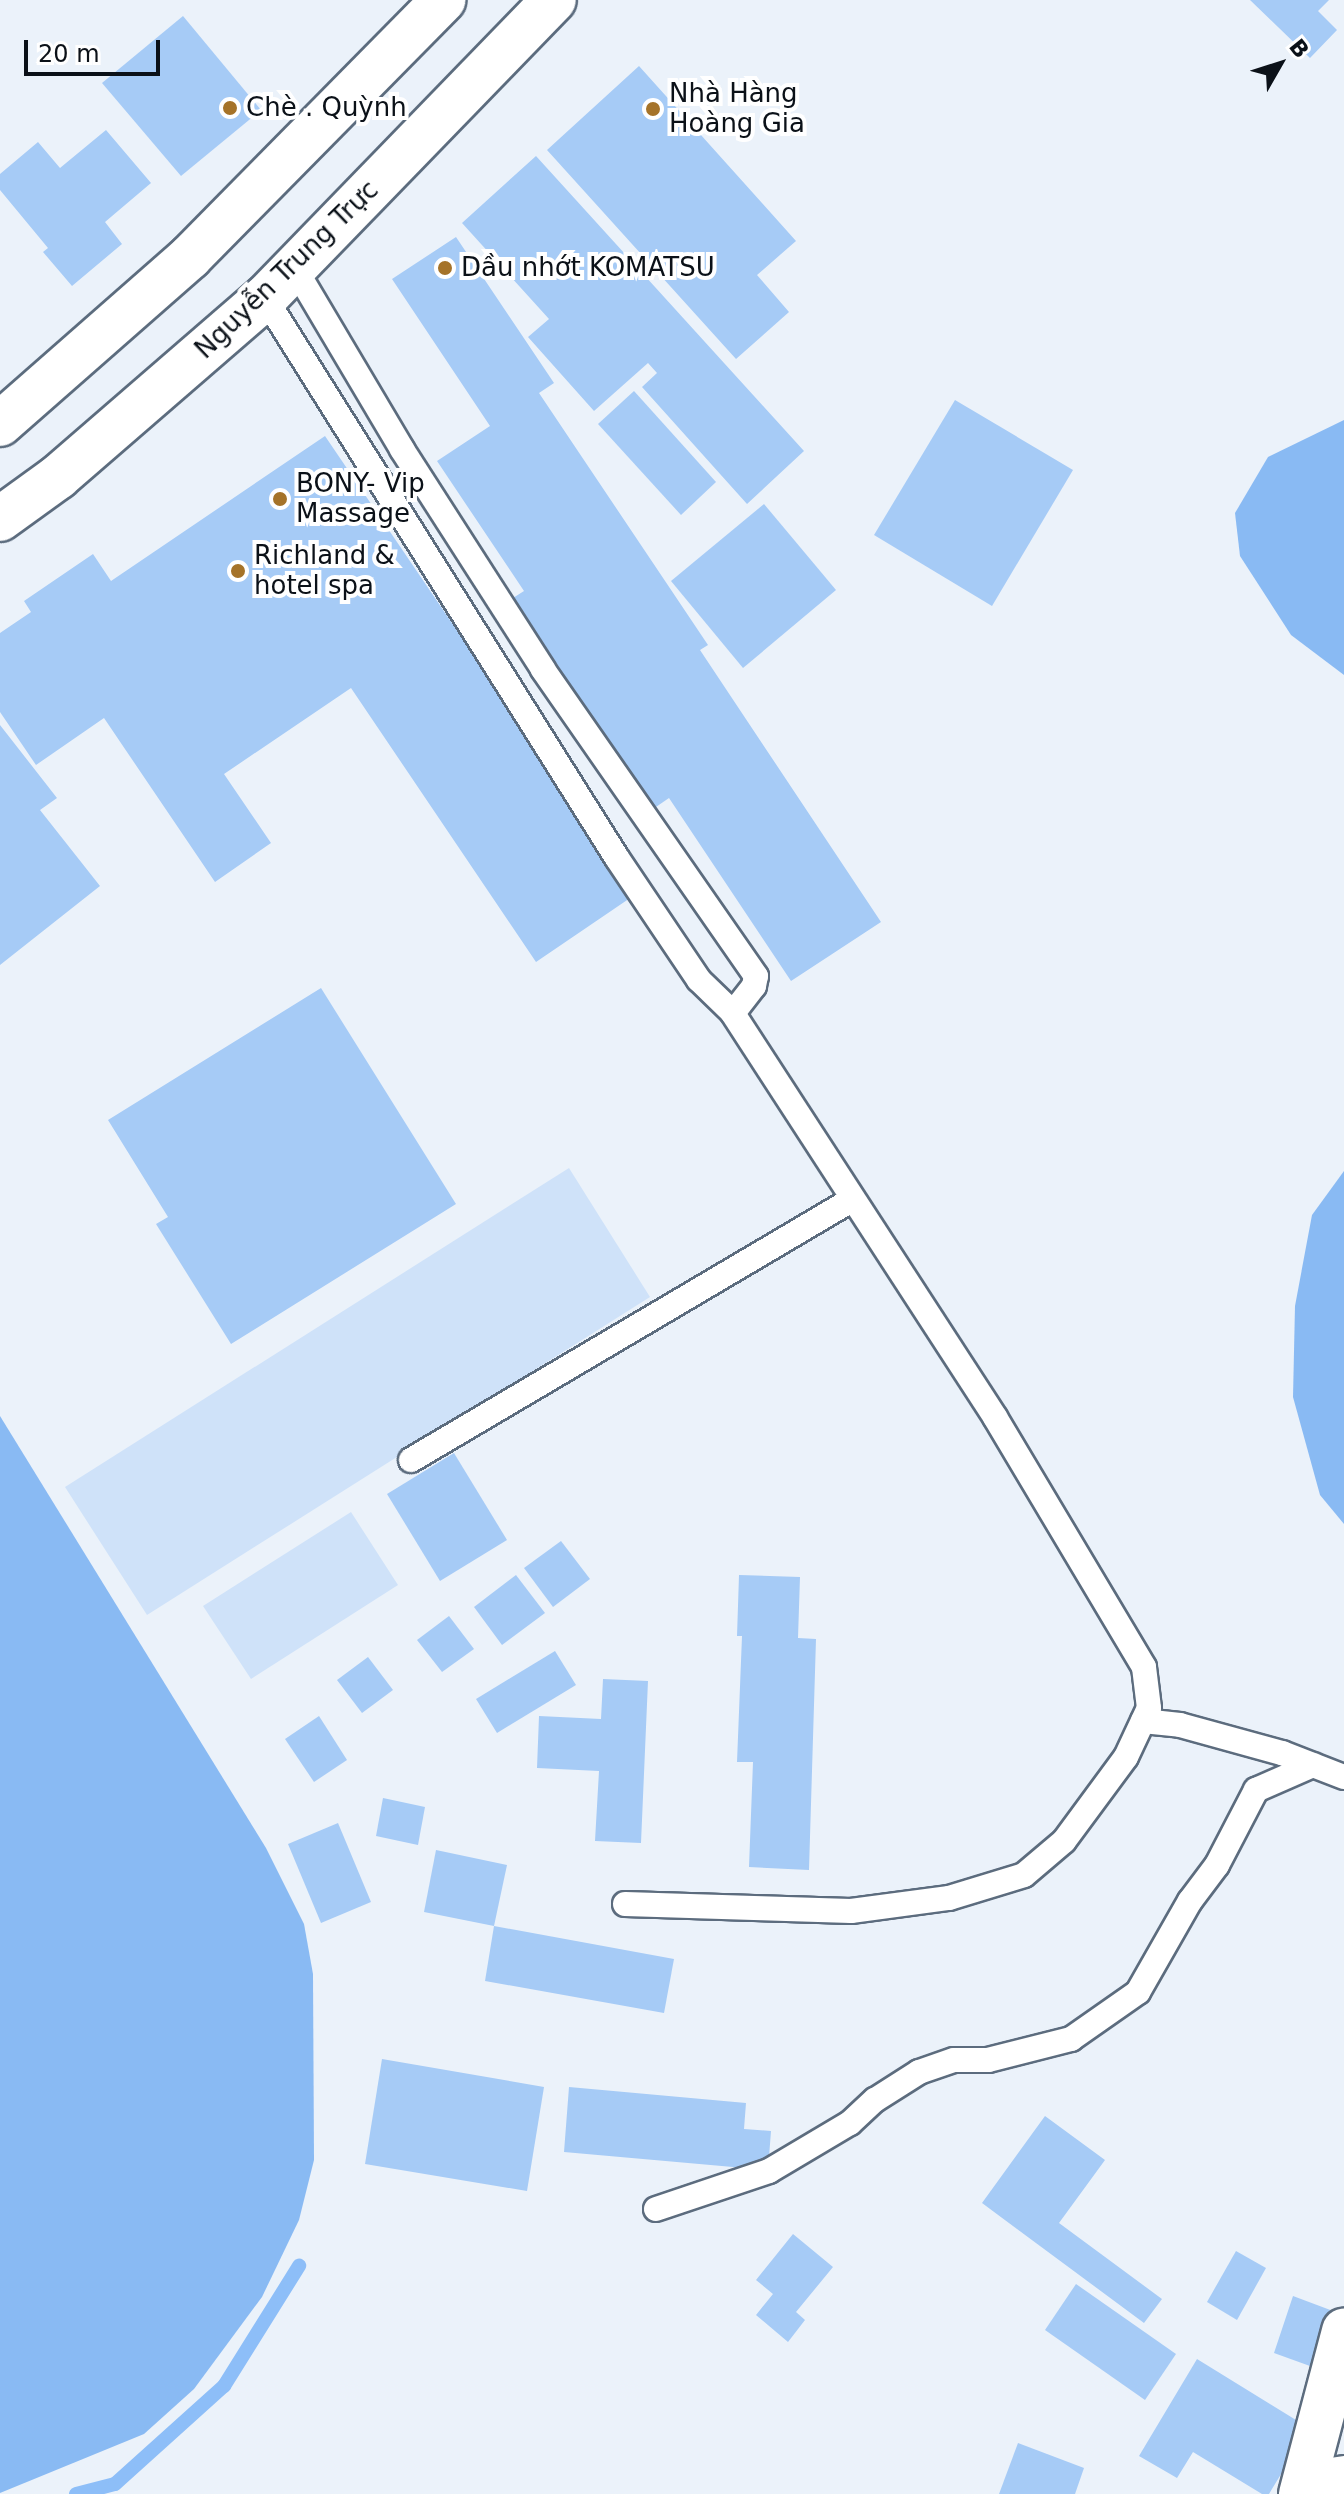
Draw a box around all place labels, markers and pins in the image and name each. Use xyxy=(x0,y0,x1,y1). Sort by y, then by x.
place label: Nhà Hàng Hoàng Gia xyxy=(669,78,805,140)
place label: Chè . Quỳnh xyxy=(246,92,407,124)
marker: Chè . Quỳnh xyxy=(221,99,239,117)
marker: Nhà Hàng Hoàng Gia xyxy=(644,100,662,118)
place label: Dầu nhớt KOMATSU xyxy=(461,252,715,284)
marker: Dầu nhớt KOMATSU xyxy=(436,259,454,277)
place label: BONY- Vip Massage xyxy=(296,468,425,530)
marker: BONY- Vip Massage xyxy=(271,490,289,508)
place label: Richland & hotel spa xyxy=(254,540,395,602)
marker: Richland & hotel spa xyxy=(229,562,247,580)

